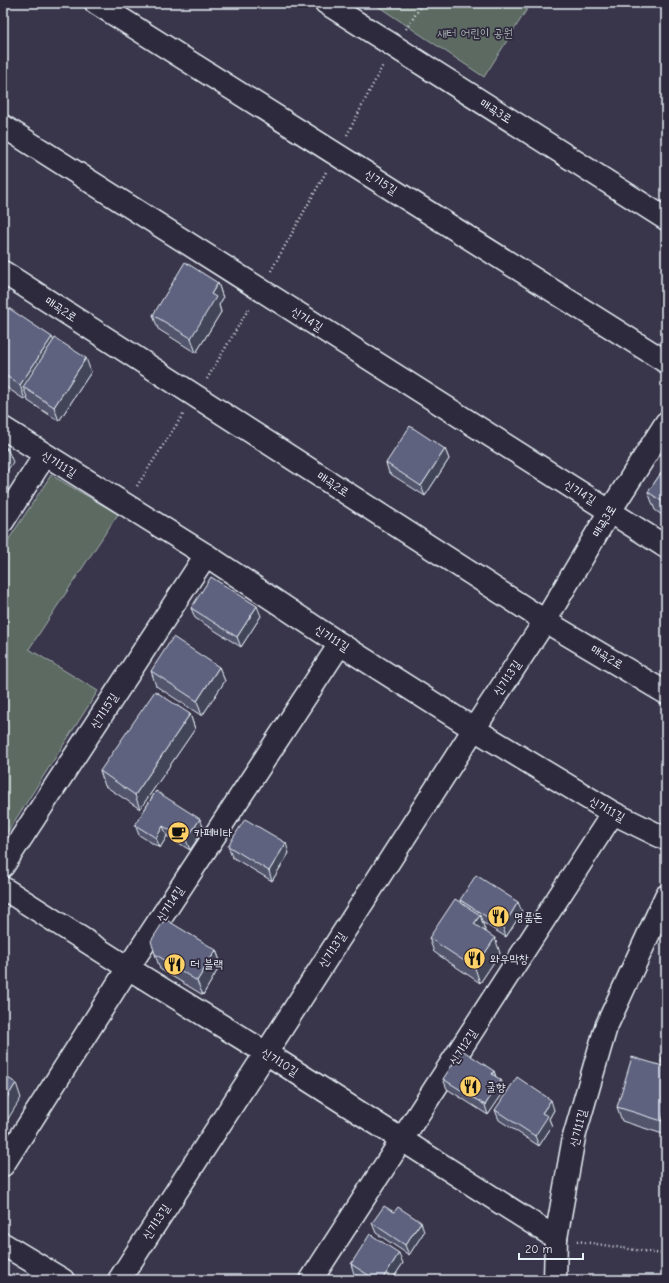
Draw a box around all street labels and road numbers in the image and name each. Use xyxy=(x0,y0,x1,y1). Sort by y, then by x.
street label: 매곡3로 xyxy=(477,96,515,126)
street label: 신기5길 xyxy=(362,167,400,198)
street label: 매곡2로 xyxy=(42,294,80,324)
street label: 신기4길 xyxy=(289,304,326,334)
street label: 신기11길 xyxy=(39,448,79,480)
street label: 매곡2로 xyxy=(314,469,352,499)
street label: 신기4길 xyxy=(562,477,599,507)
street label: 매곡3로 xyxy=(589,502,619,540)
street label: 신기11길 xyxy=(312,622,352,655)
street label: 매곡2로 xyxy=(588,642,626,672)
street label: 신기13길 xyxy=(490,657,524,698)
street label: 신기15길 xyxy=(87,690,121,732)
street label: 신기11길 xyxy=(587,794,628,825)
street label: 신기14길 xyxy=(153,883,187,924)
street label: 신기13길 xyxy=(315,929,349,971)
street label: 신기12길 xyxy=(446,1026,480,1068)
street label: 신기10길 xyxy=(259,1045,301,1079)
street label: 신기11길 xyxy=(567,1107,590,1148)
street label: 신기13길 xyxy=(139,1201,173,1243)

